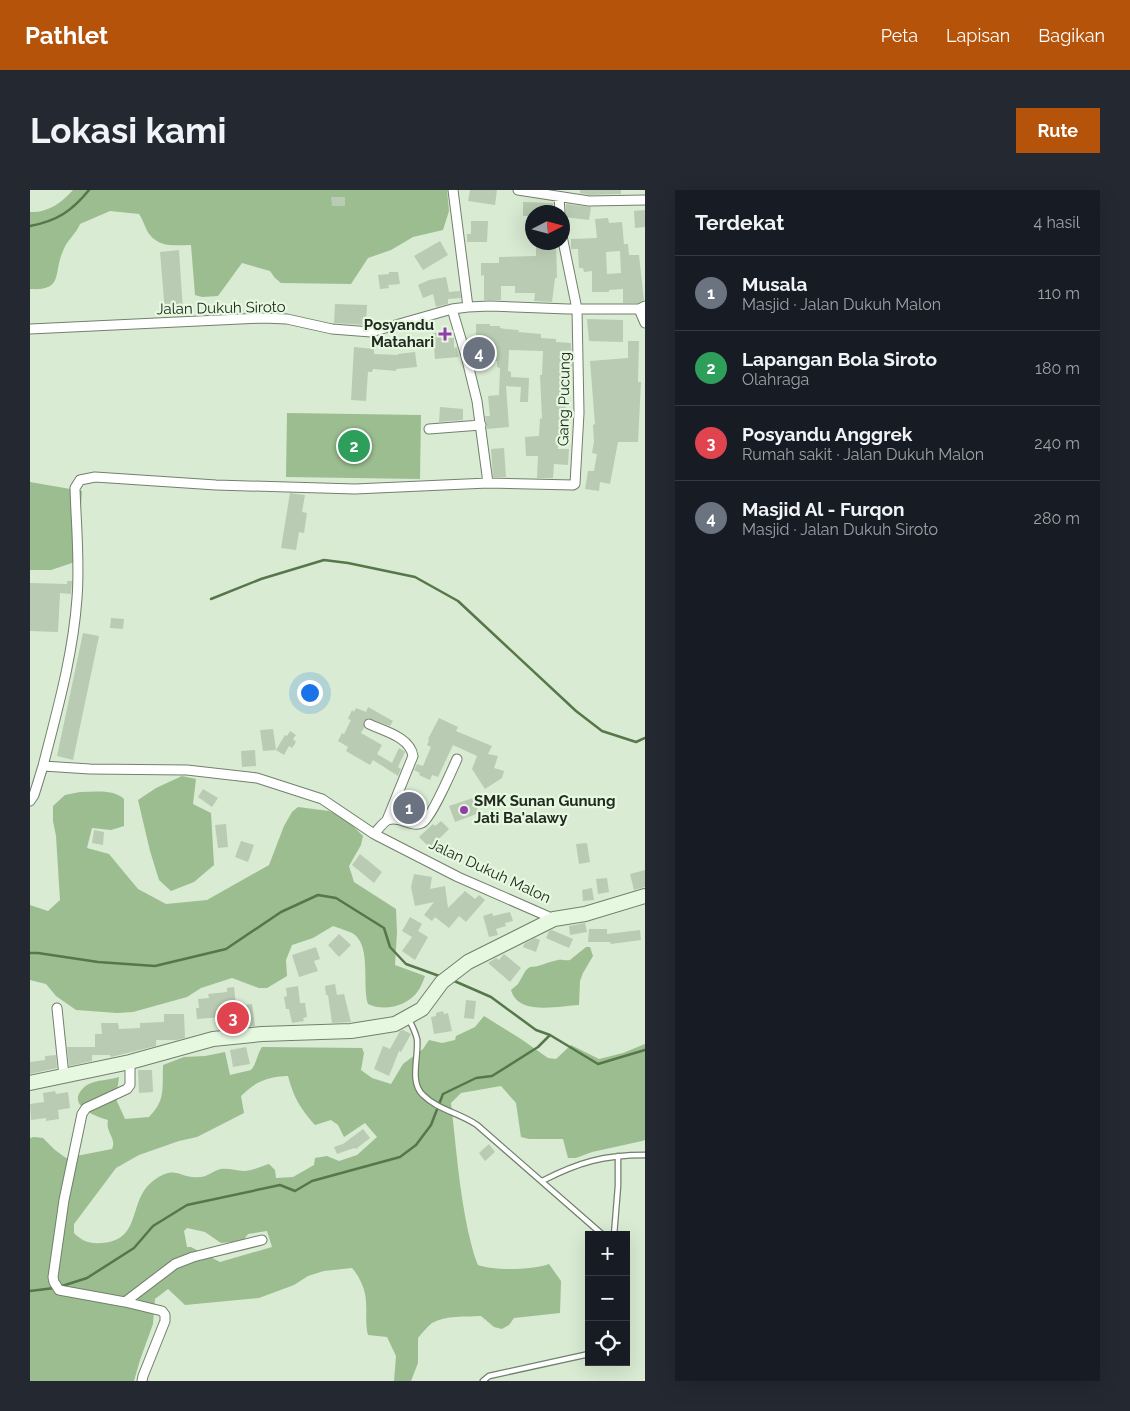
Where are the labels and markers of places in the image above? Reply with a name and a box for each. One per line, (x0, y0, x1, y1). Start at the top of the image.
place label: Posyandu Matahari (364, 316, 434, 351)
marker: Posyandu Matahari (438, 327, 452, 341)
pin: 4 (463, 334, 495, 372)
pin: 2 (338, 427, 370, 465)
pin: 1 (393, 789, 425, 827)
place label: SMK Sunan Gunung Jati Ba'alawy (474, 792, 615, 827)
marker: SMK Sunan Gunung Jati Ba'alawy (458, 804, 470, 816)
pin: 3 (217, 999, 249, 1037)

